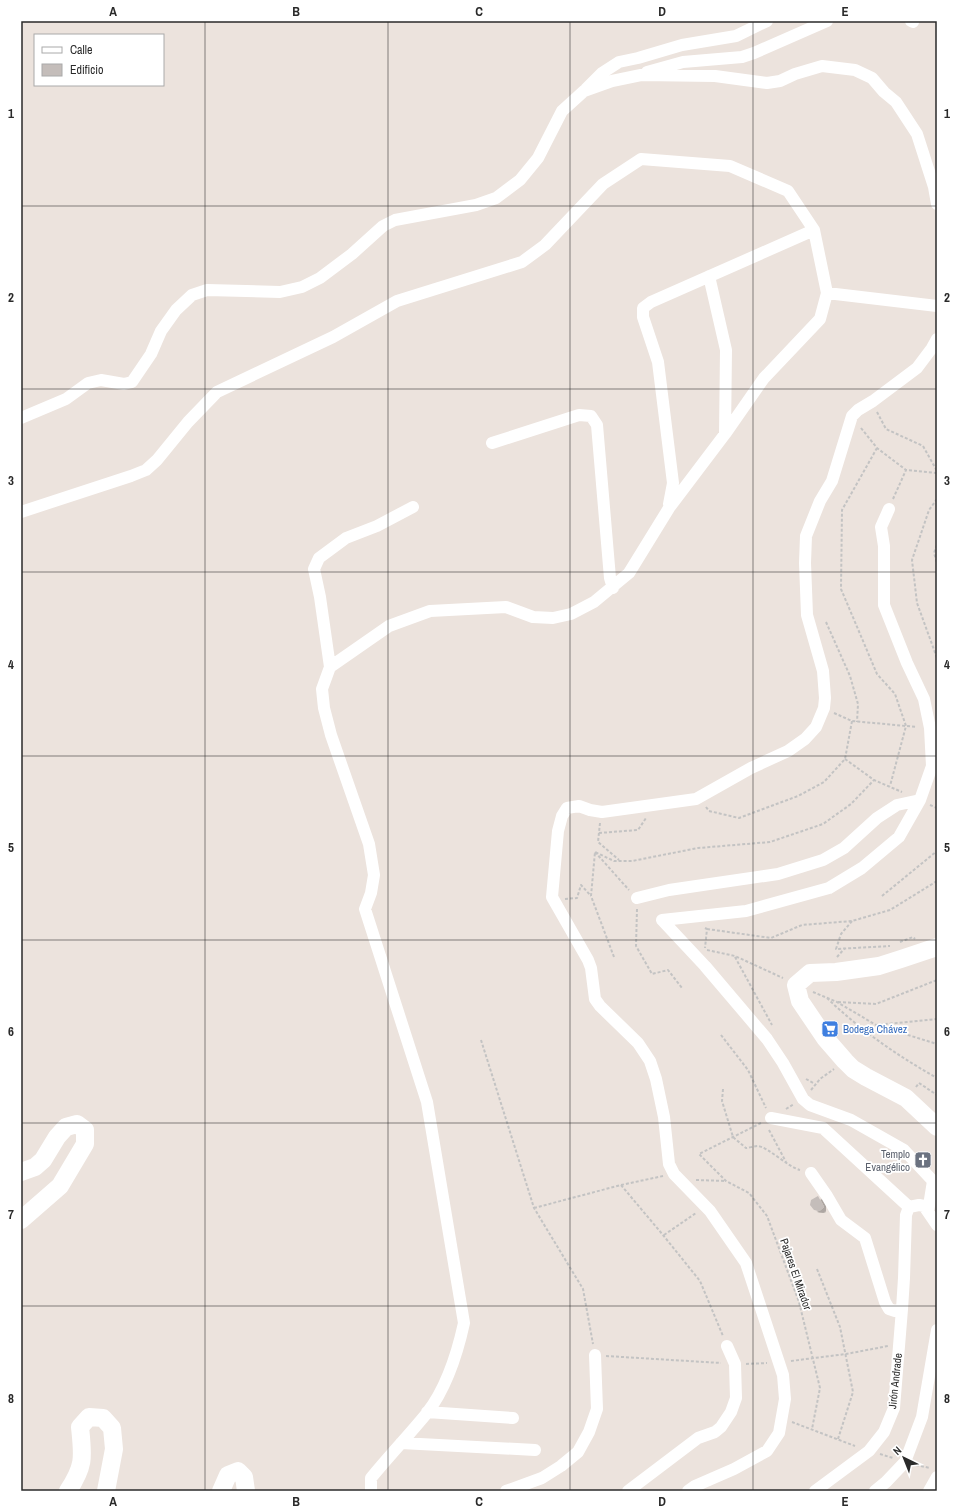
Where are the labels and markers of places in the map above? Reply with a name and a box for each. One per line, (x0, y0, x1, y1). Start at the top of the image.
supermarket icon: Bodega Chávez (820, 1019, 840, 1039)
place label: Bodega Chávez (843, 1022, 908, 1036)
place label: Templo Evangélico (865, 1147, 910, 1174)
church icon: Templo Evangélico (913, 1150, 933, 1170)

